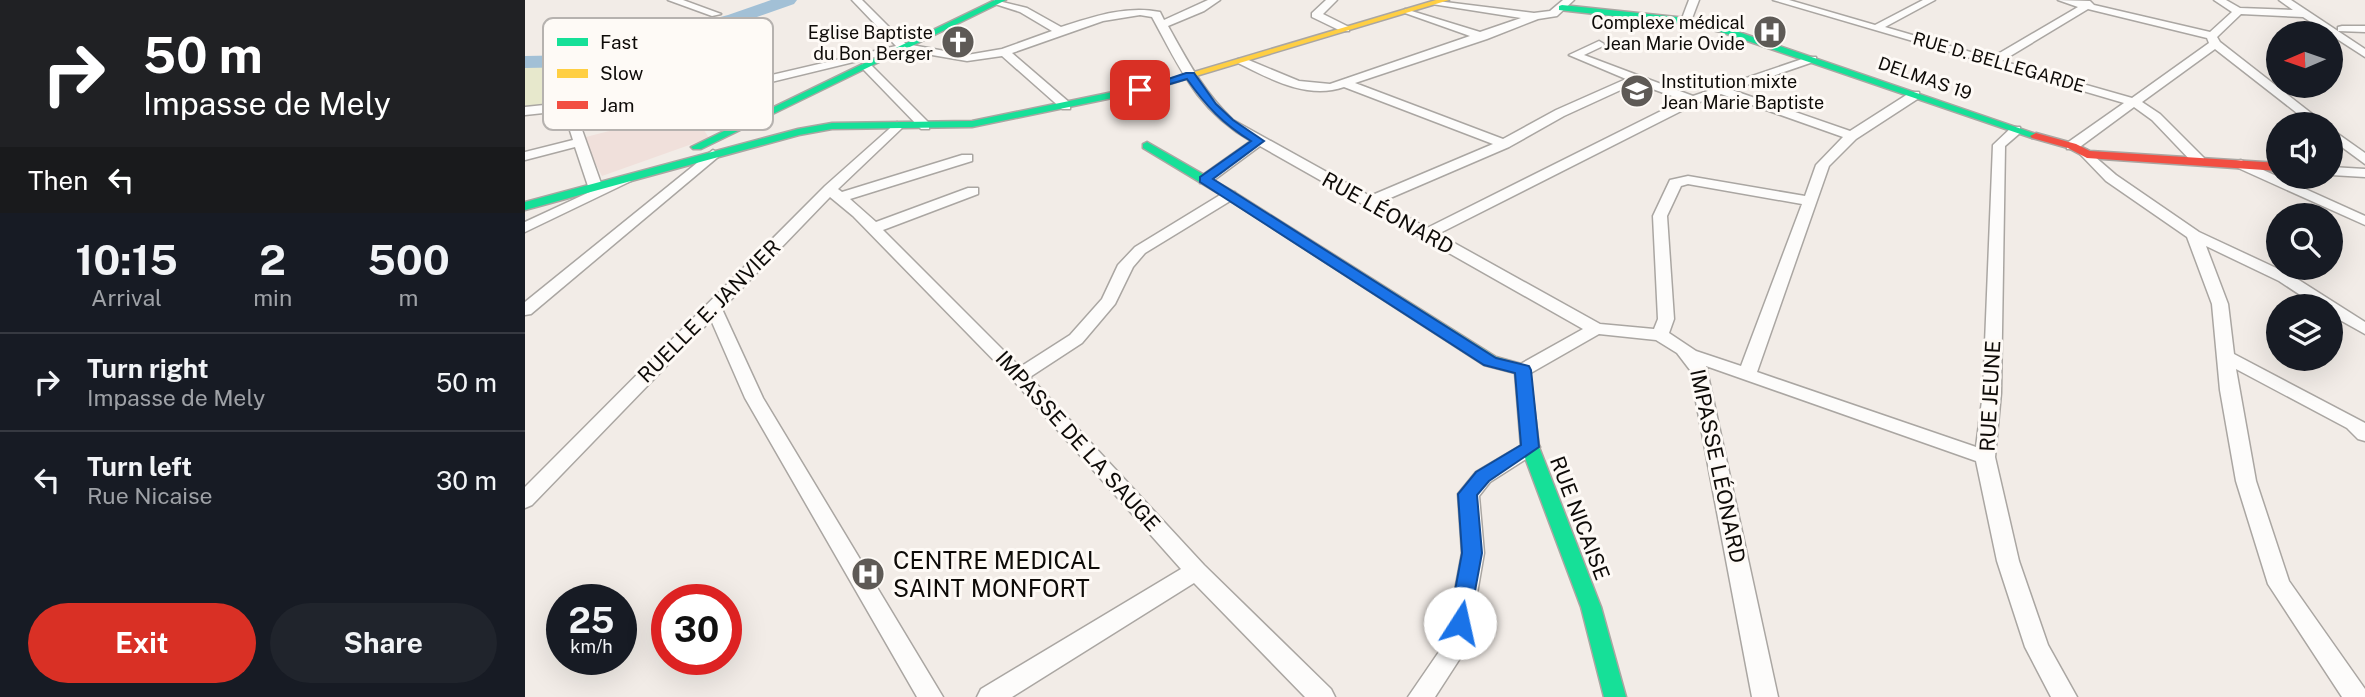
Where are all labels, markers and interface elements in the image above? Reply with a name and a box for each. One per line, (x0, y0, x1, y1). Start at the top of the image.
place label: Complexe médical Jean Marie Ovide (1591, 12, 1745, 54)
hospital icon: Complexe médical Jean Marie Ovide (1751, 13, 1789, 51)
legend (543, 18, 773, 130)
north arrow (2266, 21, 2343, 98)
map controls (2266, 21, 2343, 371)
place label: Eglise Baptiste du Bon Berger (808, 22, 933, 64)
church icon: Eglise Baptiste du Bon Berger (939, 23, 977, 61)
text: 50 m (143, 26, 263, 84)
street label: RUE D. BELLEGARDE (1911, 27, 2087, 97)
icon: right (28, 28, 119, 119)
text: Fast (600, 31, 638, 53)
street label: DELMAS 19 (1875, 52, 1975, 104)
pin (1110, 60, 1170, 120)
text: Slow (600, 62, 644, 84)
icon: arrive (1121, 71, 1159, 109)
place label: Institution mixte Jean Marie Baptiste (1661, 71, 1824, 113)
school or university icon: Institution mixte Jean Marie Baptiste (1618, 72, 1656, 110)
text: Impasse de Mely (143, 85, 391, 122)
text: Jam (600, 94, 634, 116)
button: sound (2266, 112, 2343, 189)
icon: left (102, 161, 140, 199)
text: Then (28, 165, 88, 196)
street label: RUE LÉONARD (1318, 167, 1458, 259)
button: search (2266, 203, 2343, 280)
street label: RUELLE E. JANVIER (632, 234, 786, 388)
text: 10:15 (75, 235, 178, 284)
text: 2 (259, 235, 286, 284)
text: 500 (367, 235, 450, 284)
text: Arrival (91, 284, 162, 311)
text: min (253, 284, 292, 311)
text: m (399, 284, 419, 311)
button: layers (2266, 294, 2343, 371)
street label: RUE JEUNE (1975, 340, 2005, 452)
street label: IMPASSE DE LA SAUGE (990, 346, 1166, 536)
text: Turn right (87, 353, 209, 384)
icon: right (28, 363, 66, 401)
text: 50 m (436, 367, 497, 398)
street label: IMPASSE LÉONARD (1685, 367, 1751, 565)
text: Impasse de Mely (87, 384, 265, 411)
text: Turn left (87, 451, 192, 482)
street label: RUE NICAISE (1545, 453, 1615, 583)
icon: left (28, 461, 66, 499)
text: 30 m (436, 465, 497, 496)
text: Rue Nicaise (87, 482, 213, 509)
place label: CENTRE MEDICAL SAINT MONFORT (893, 546, 1101, 602)
hospital icon: CENTRE MEDICAL SAINT MONFORT (849, 555, 887, 593)
speed limit sign: 30 (651, 584, 742, 675)
position arrow (1423, 586, 1497, 660)
text: 25 (569, 600, 614, 641)
button: Exit (28, 603, 256, 683)
button: Share (270, 603, 497, 683)
text: km/h (570, 636, 613, 657)

